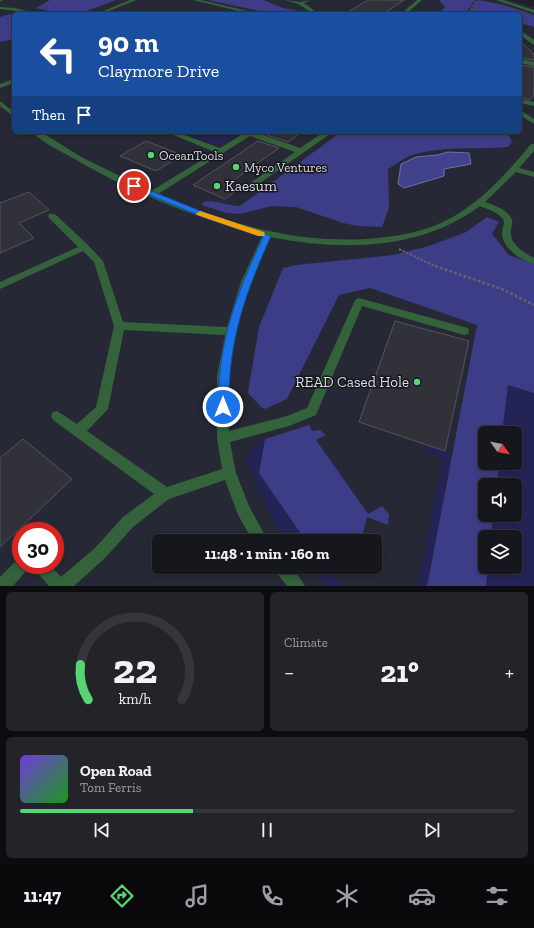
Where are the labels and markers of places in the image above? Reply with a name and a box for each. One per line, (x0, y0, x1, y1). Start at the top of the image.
place label: OceanTools (159, 148, 224, 163)
marker: OceanTools (146, 150, 156, 160)
place label: Myco Ventures (244, 160, 327, 175)
marker: Myco Ventures (231, 162, 241, 172)
pin (117, 169, 151, 203)
place label: Kaesum (225, 177, 277, 195)
marker: Kaesum (212, 181, 222, 191)
place label: READ Cased Hole (295, 373, 409, 391)
marker: READ Cased Hole (412, 377, 422, 387)

